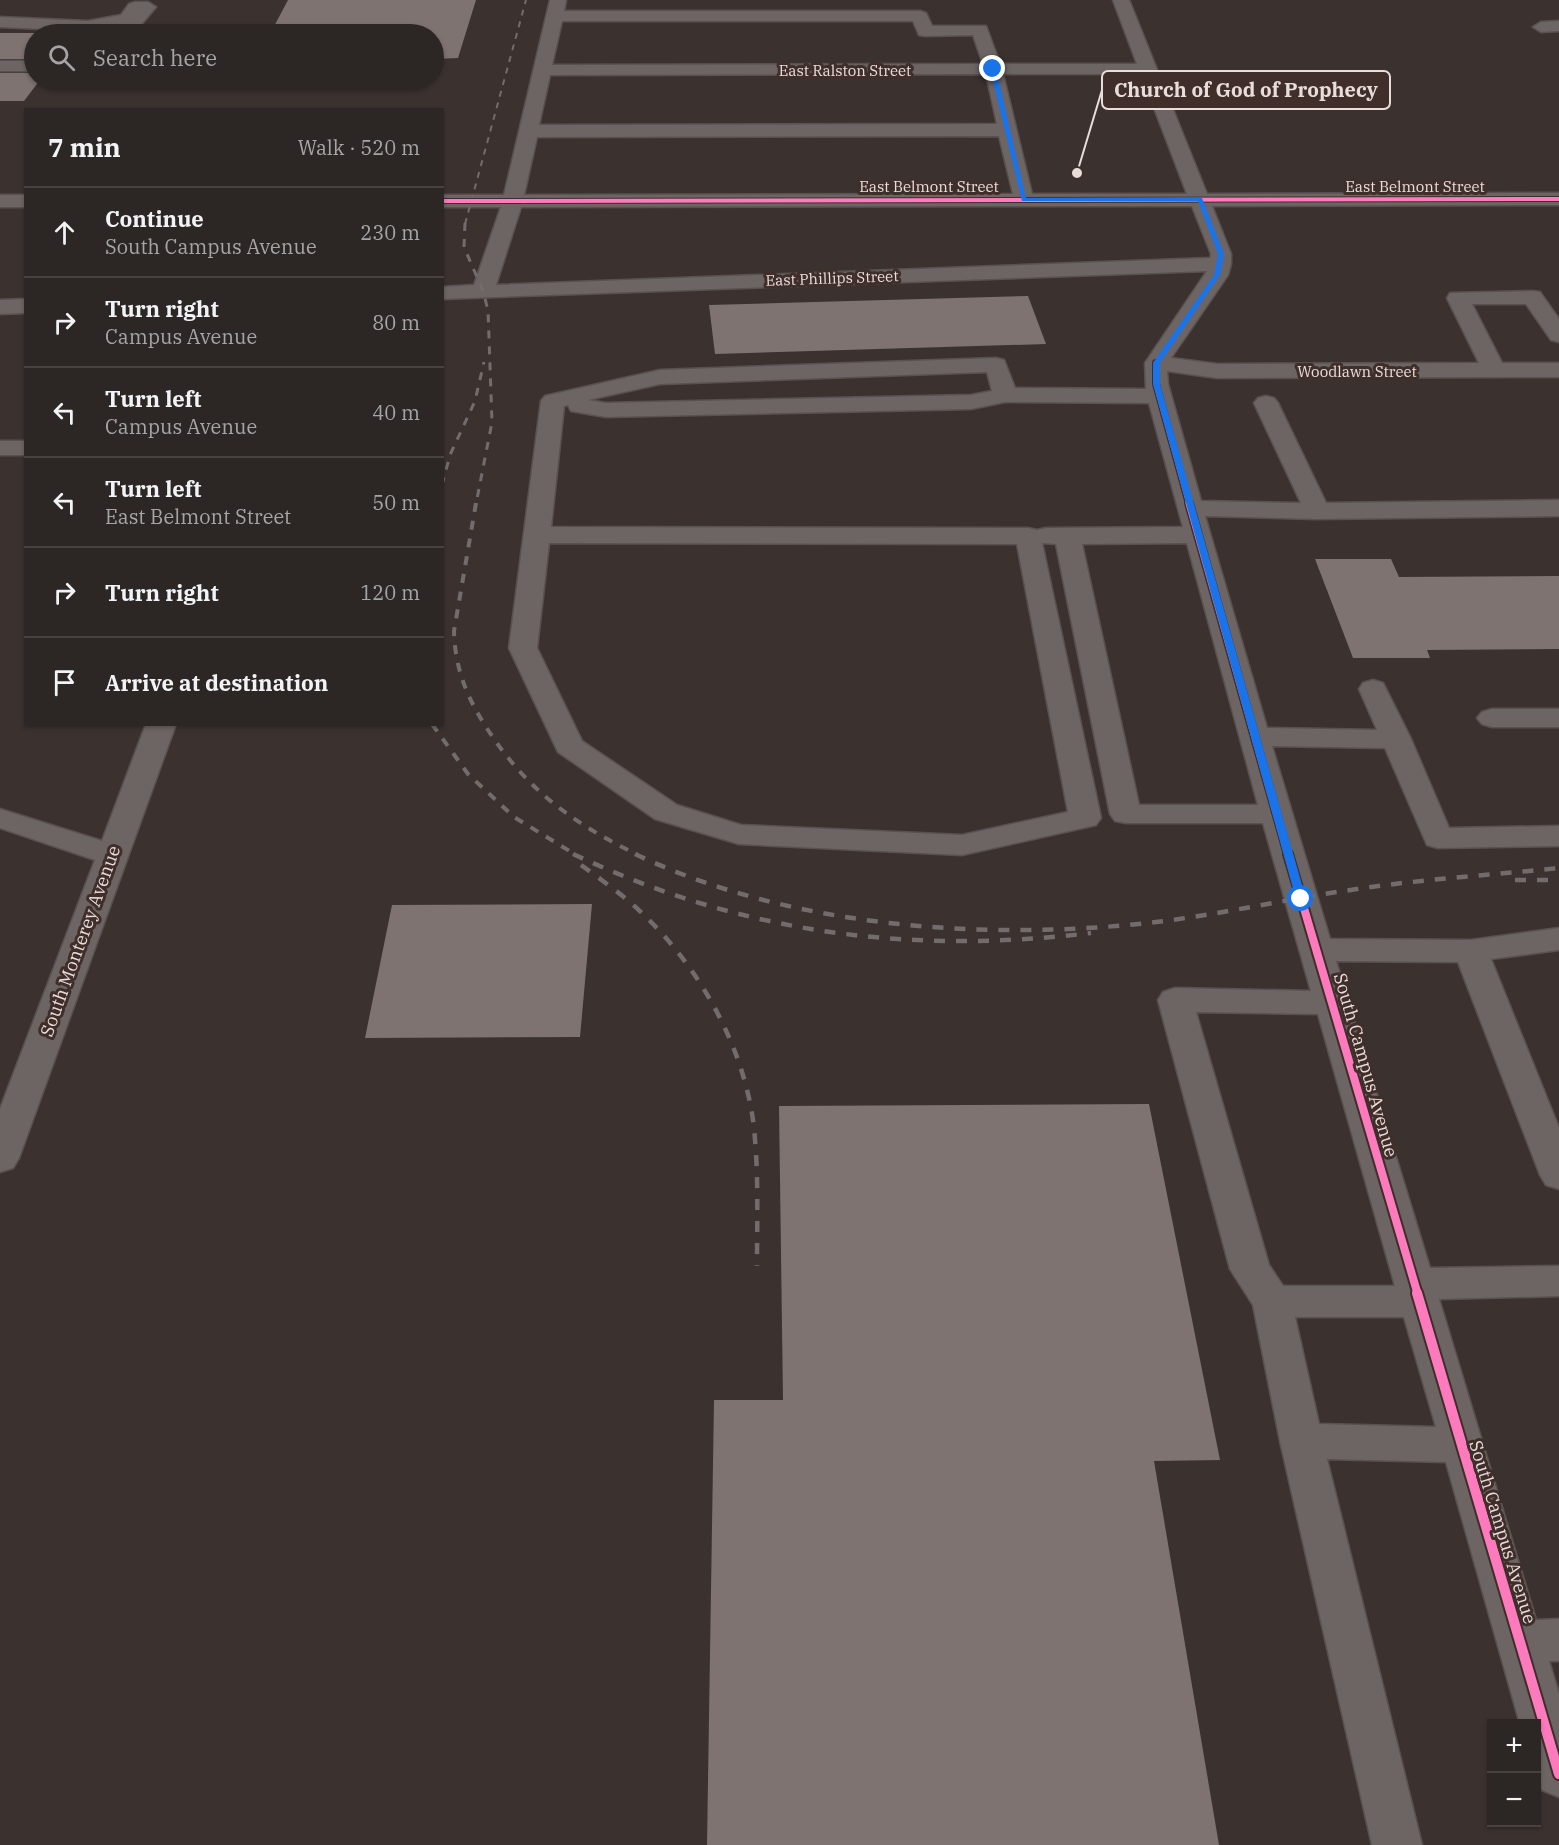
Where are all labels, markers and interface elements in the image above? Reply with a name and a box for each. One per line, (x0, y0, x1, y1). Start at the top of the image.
search box (24, 24, 444, 90)
icon: search (45, 41, 78, 74)
text: Search here (93, 43, 217, 72)
route end (979, 55, 1005, 81)
street label: East Ralston Street (779, 61, 911, 80)
callout: Church of God of Prophecy (1102, 71, 1390, 109)
text: Church of God of Prophecy (1114, 76, 1379, 103)
text: 7 min (48, 130, 121, 164)
text: Walk · 520 m (298, 134, 420, 161)
street label: East Belmont Street (859, 177, 999, 196)
street label: East Belmont Street (1345, 177, 1485, 196)
text: Continue (105, 204, 204, 233)
icon: ahead (48, 216, 81, 249)
text: 230 m (360, 219, 420, 246)
text: South Campus Avenue (105, 233, 317, 260)
street label: East Phillips Street (765, 266, 899, 290)
text: Turn right (105, 294, 219, 323)
icon: right (48, 306, 81, 339)
text: 80 m (372, 309, 420, 336)
text: Campus Avenue (105, 323, 257, 350)
street label: Woodlawn Street (1297, 362, 1417, 381)
text: Turn left (105, 384, 201, 413)
icon: left (48, 396, 81, 429)
text: 40 m (372, 399, 420, 426)
text: Campus Avenue (105, 413, 257, 440)
text: Turn left (105, 474, 201, 503)
icon: left (48, 486, 81, 519)
text: 50 m (372, 489, 420, 516)
text: East Belmont Street (105, 503, 291, 530)
icon: right (48, 576, 81, 609)
text: Turn right (105, 578, 219, 607)
text: 120 m (360, 579, 420, 606)
icon: arrive (48, 666, 81, 699)
text: Arrive at destination (105, 668, 328, 697)
street label: South Monterey Avenue (35, 842, 125, 1040)
route start (1287, 885, 1313, 911)
street label: South Campus Avenue (1329, 970, 1403, 1160)
street label: South Campus Avenue (1464, 1438, 1542, 1626)
map controls (1487, 1719, 1541, 1827)
button: + (1487, 1719, 1541, 1773)
button: − (1487, 1773, 1541, 1827)

